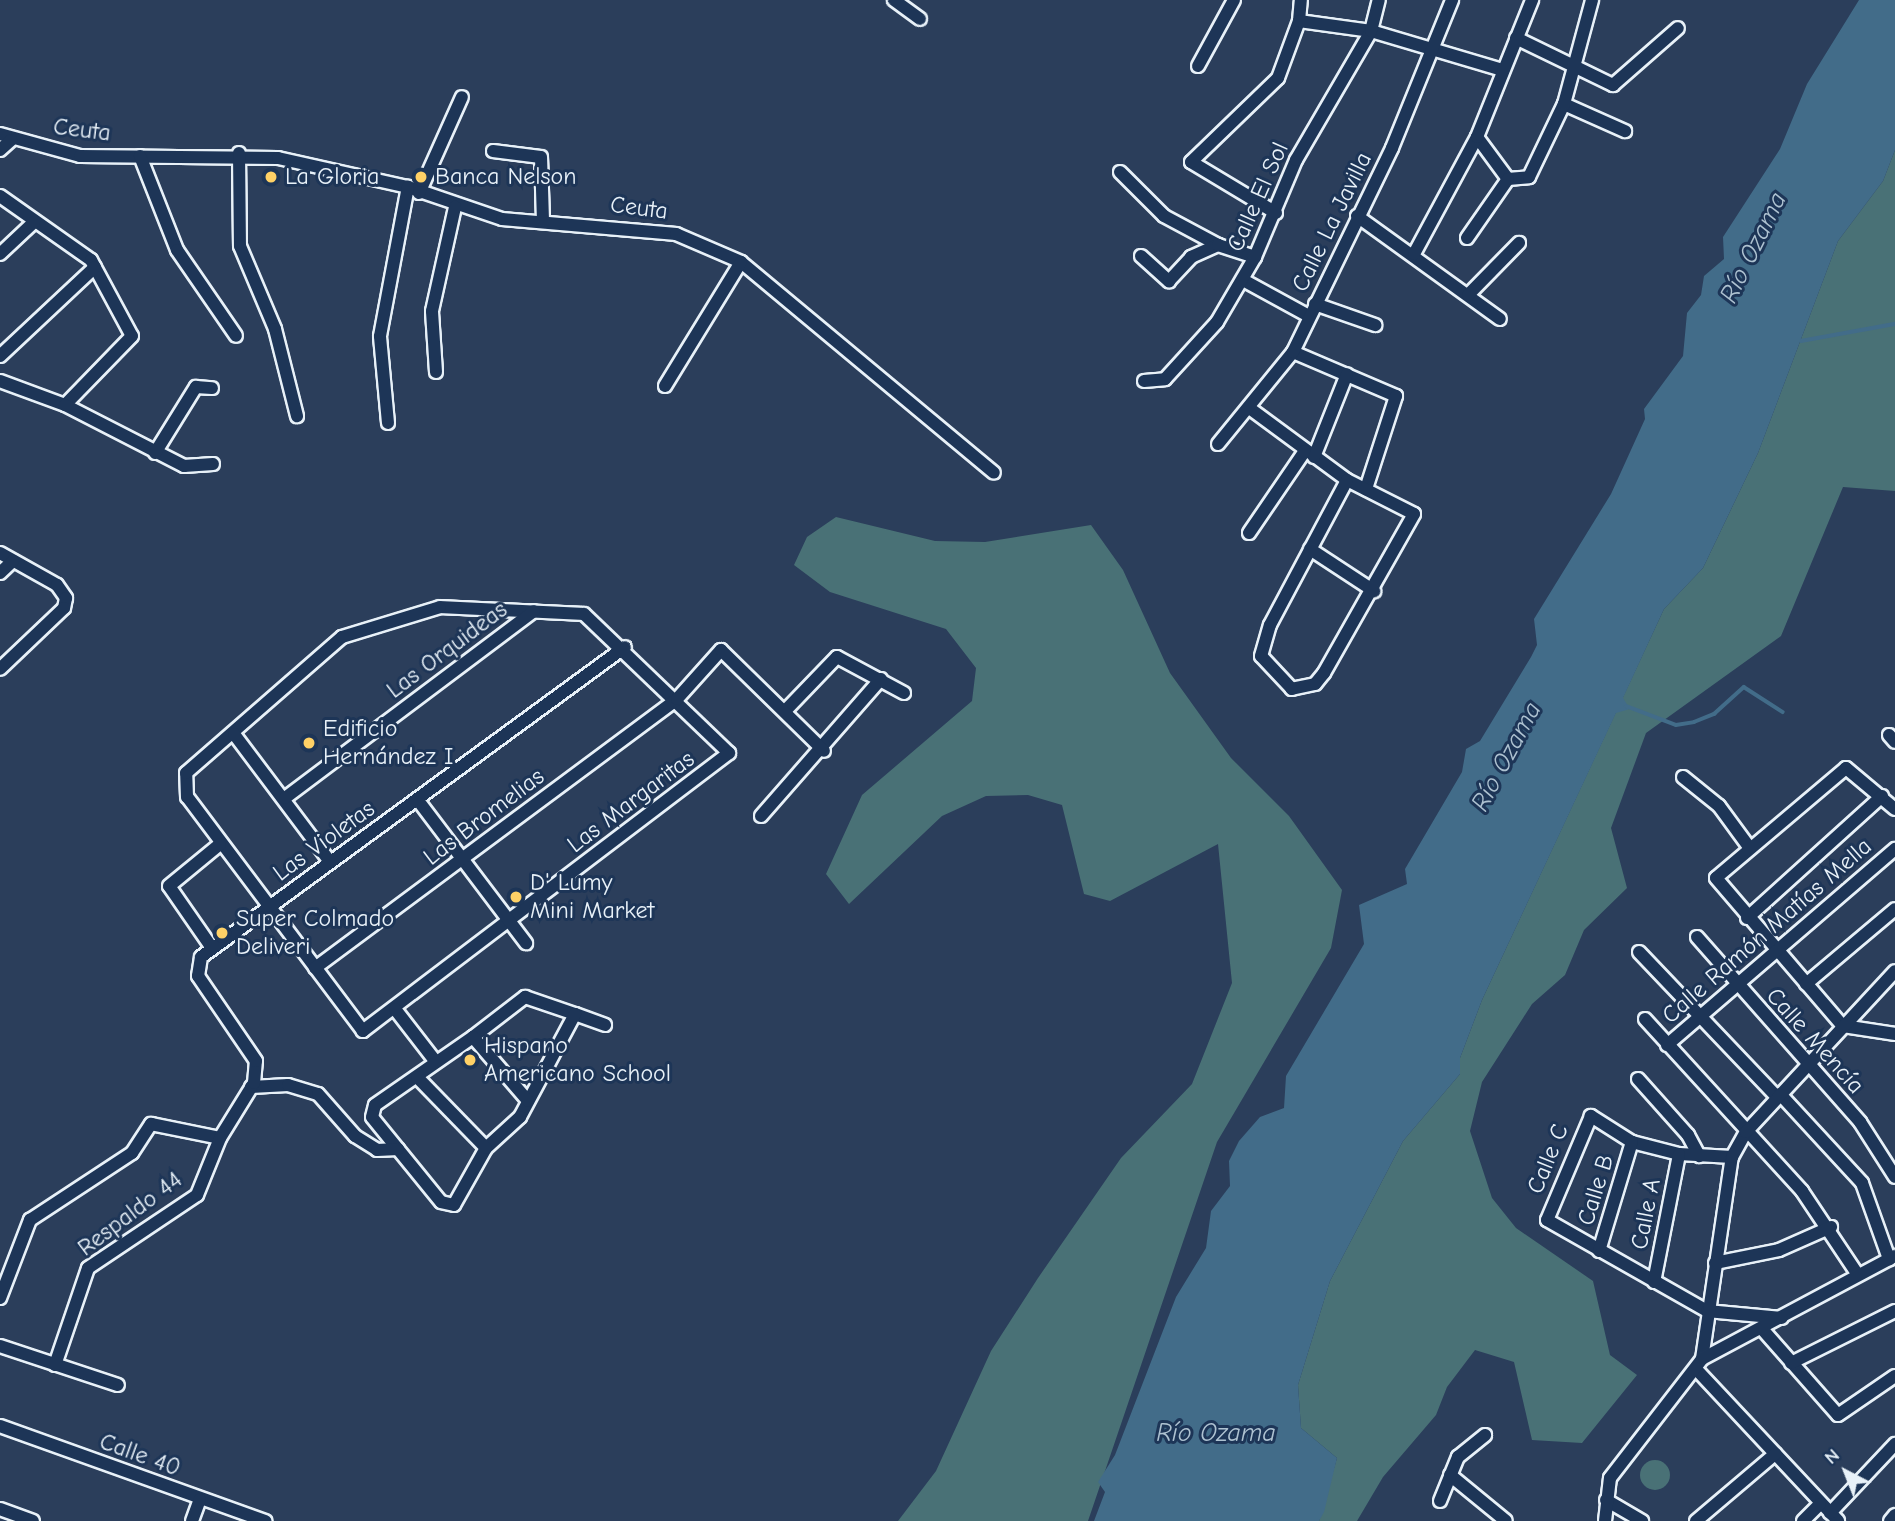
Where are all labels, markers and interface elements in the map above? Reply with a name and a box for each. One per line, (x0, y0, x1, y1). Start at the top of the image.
street label: Ceuta (52, 112, 112, 148)
street label: Calle El Sol (1221, 138, 1295, 256)
street label: Calle La Javilla (1286, 148, 1378, 296)
place label: La Gloria (285, 163, 379, 191)
place label: Banca Nelson (435, 163, 576, 191)
marker: La Gloria (263, 169, 279, 185)
marker: Banca Nelson (413, 169, 429, 185)
water label: Río Ozama (1714, 188, 1794, 308)
street label: Ceuta (609, 190, 669, 226)
street label: Las Orquideas (381, 595, 513, 705)
water label: Río Ozama (1465, 697, 1549, 817)
place label: Edificio Hernández I (323, 715, 453, 771)
marker: Edificio Hernández I (301, 735, 317, 751)
street label: Las Margaritas (562, 745, 700, 859)
street label: Las Bromelias (418, 762, 550, 872)
street label: Las Violetas (267, 794, 381, 888)
street label: Calle Ramón Matías Mella (1656, 832, 1878, 1030)
place label: D' Lumy Mini Market (530, 869, 654, 925)
marker: D' Lumy Mini Market (508, 889, 524, 905)
place label: Super Colmado Deliveri (236, 905, 394, 961)
marker: Super Colmado Deliveri (214, 925, 230, 941)
street label: Calle Mencía (1760, 982, 1870, 1100)
place label: Hispano Americano School (484, 1032, 671, 1088)
marker: Hispano Americano School (462, 1052, 478, 1068)
street label: Calle C (1521, 1120, 1575, 1198)
street label: Calle B (1572, 1151, 1620, 1229)
street label: Respaldo 44 (72, 1165, 188, 1263)
street label: Calle A (1625, 1176, 1667, 1252)
water label: Río Ozama (1156, 1418, 1276, 1450)
street label: Calle 40 (96, 1427, 184, 1483)
north arrow (1811, 1437, 1881, 1507)
text: N (1820, 1444, 1844, 1469)

